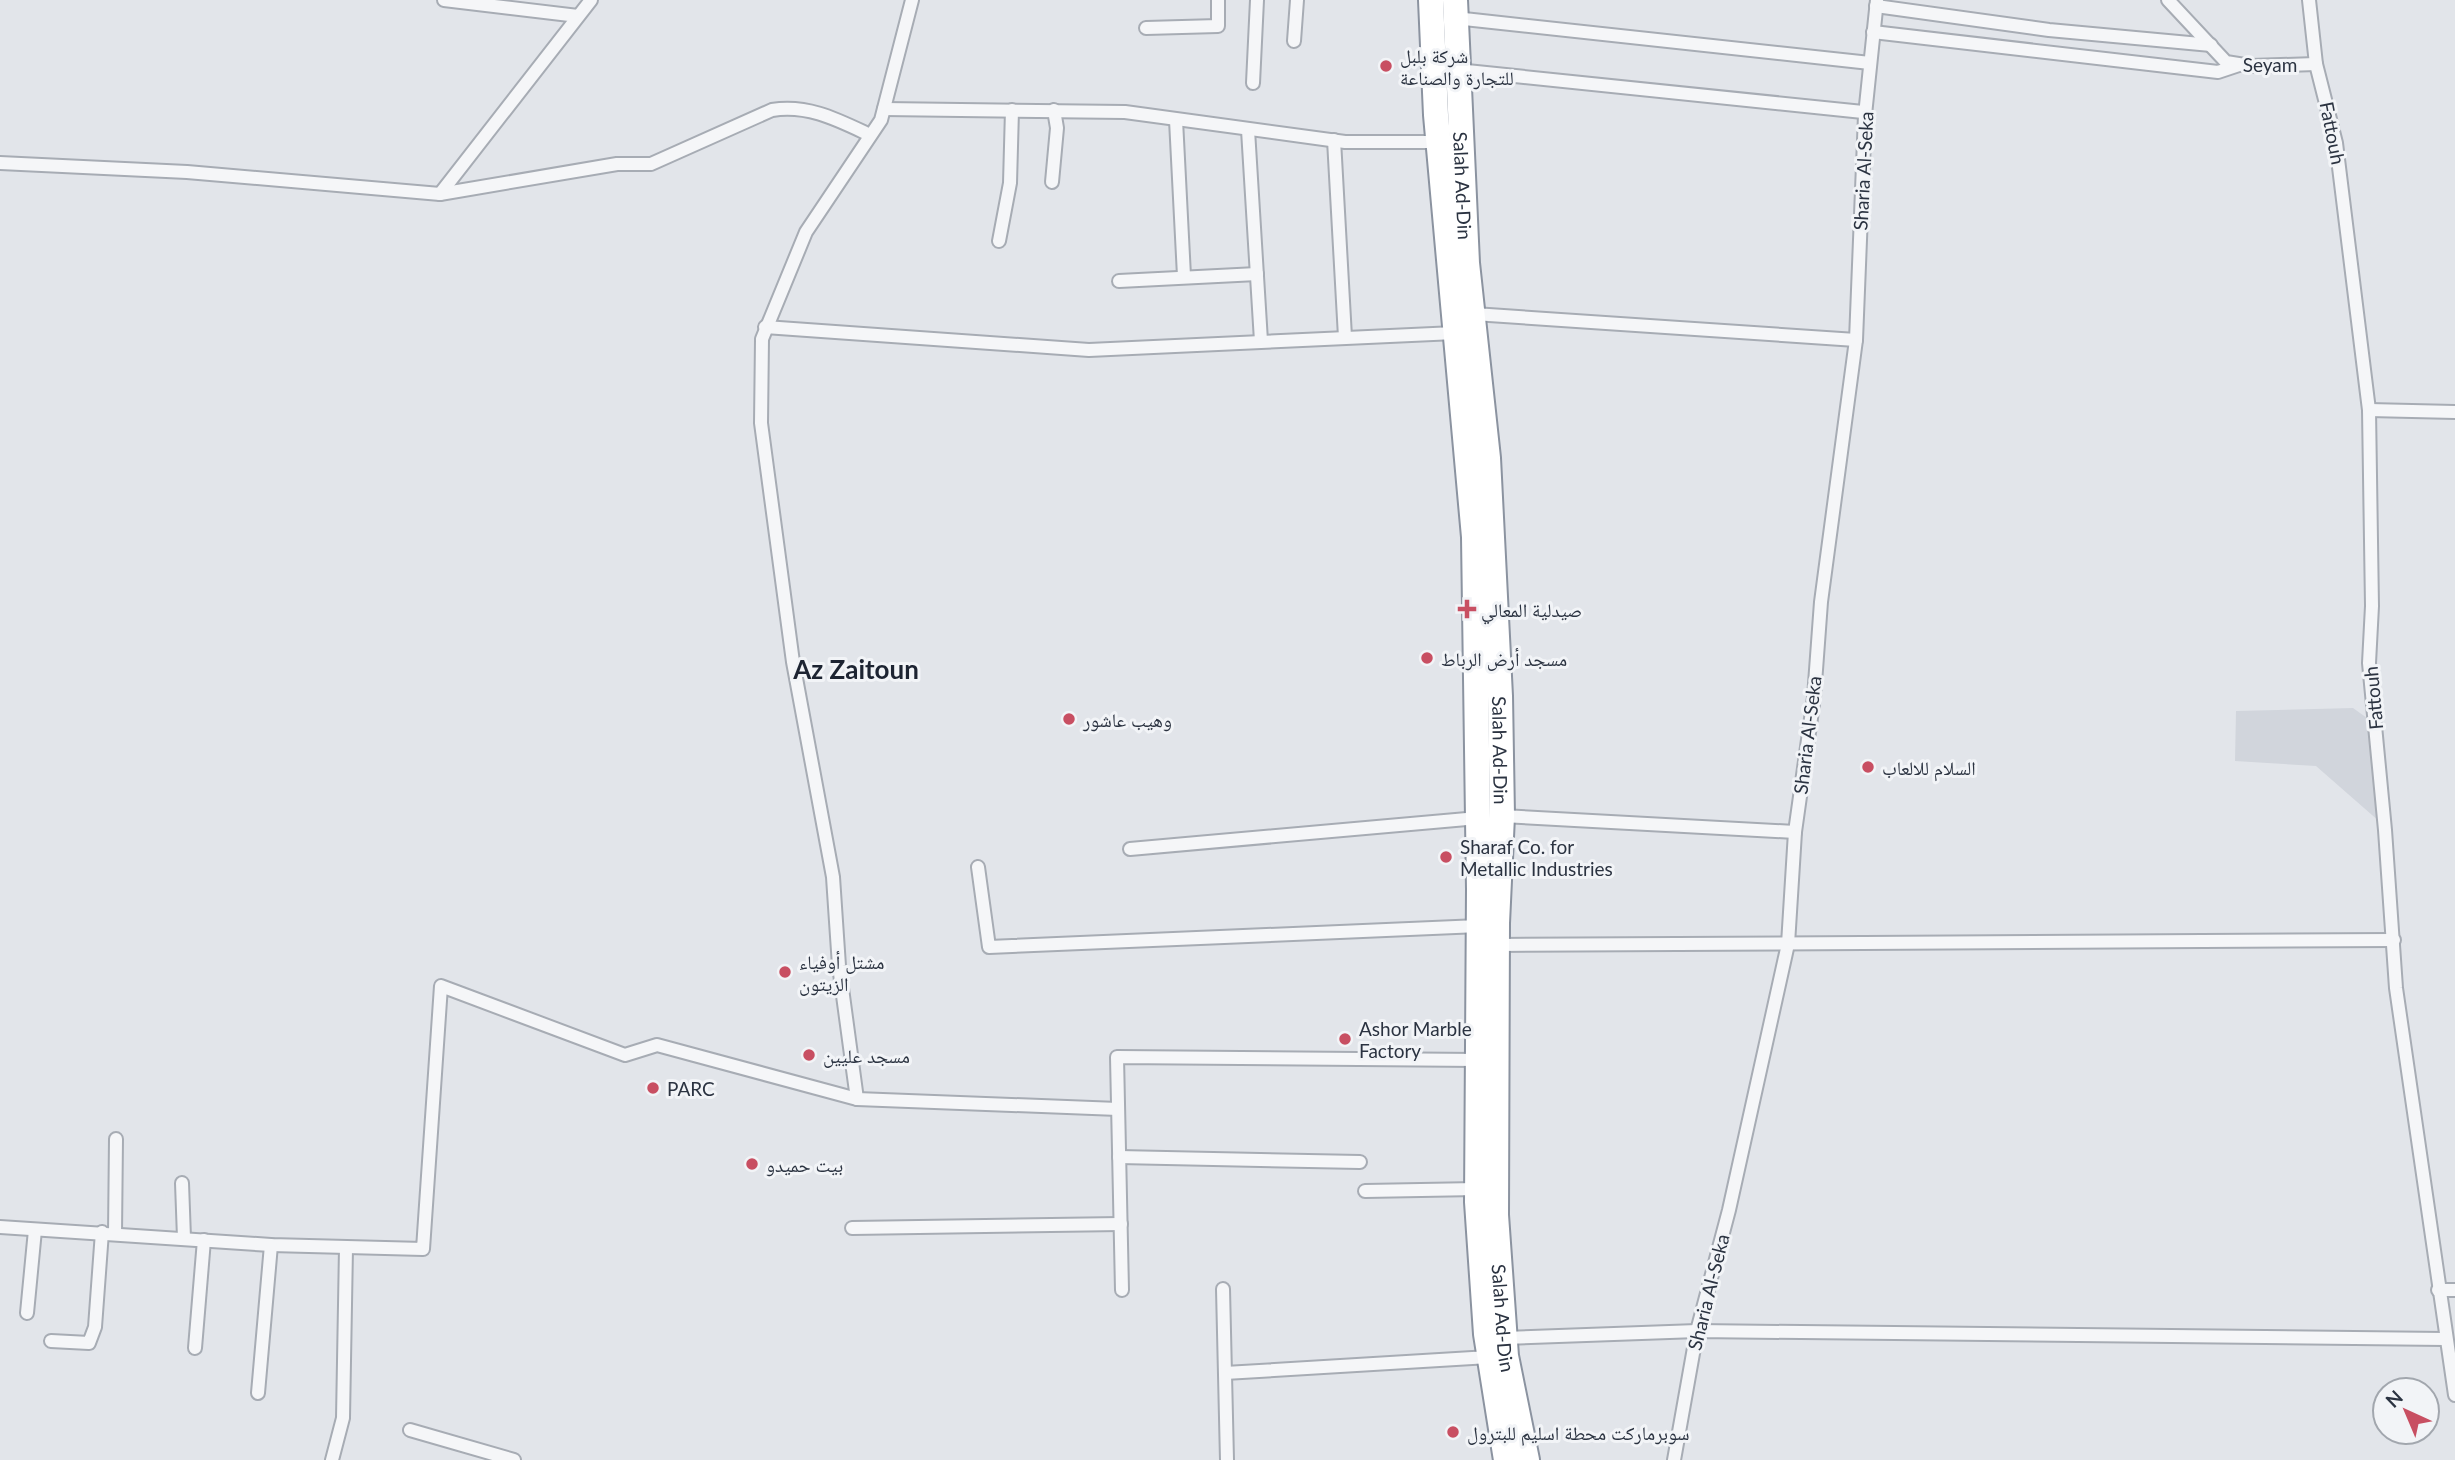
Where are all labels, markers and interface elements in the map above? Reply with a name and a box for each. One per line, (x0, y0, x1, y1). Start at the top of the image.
place label: شركة بلبل للتجارة والصناعة (1400, 44, 1514, 90)
street label: Seyam (2243, 53, 2297, 76)
marker: شركة بلبل للتجارة والصناعة (1378, 58, 1394, 74)
street label: Fattouh (2316, 100, 2350, 166)
street label: Sharia Al-Seka (1848, 111, 1878, 231)
street label: Salah Ad-Din (1450, 131, 1477, 240)
place label: صيدلية المعالي (1481, 598, 1582, 625)
marker: صيدلية المعالي (1459, 601, 1475, 617)
place label: مسجد أرض الرباط (1441, 647, 1567, 671)
marker: مسجد أرض الرباط (1419, 650, 1435, 666)
district label: Az Zaitoun (792, 653, 919, 685)
street label: Fattouh (2359, 665, 2387, 731)
street label: Sharia Al-Seka (1788, 674, 1826, 796)
street label: Salah Ad-Din (1489, 696, 1513, 805)
place label: وهيب عاشور (1082, 708, 1172, 732)
marker: وهيب عاشور (1061, 711, 1077, 727)
place label: السلام للالعاب (1882, 756, 1976, 782)
marker: السلام للالعاب (1860, 759, 1876, 775)
place label: Sharaf Co. for Metallic Industries (1460, 835, 1613, 880)
marker: Sharaf Co. for Metallic Industries (1438, 849, 1454, 865)
place label: مشتل أوفياء الزيتون (799, 950, 885, 996)
marker: مشتل أوفياء الزيتون (777, 964, 793, 980)
place label: Ashor Marble Factory (1359, 1017, 1472, 1062)
marker: Ashor Marble Factory (1337, 1031, 1353, 1047)
place label: مسجد عليين (823, 1044, 910, 1068)
marker: مسجد عليين (801, 1047, 817, 1063)
place label: PARC (667, 1077, 715, 1100)
marker: PARC (645, 1080, 661, 1096)
place label: بيت حميدو (766, 1153, 843, 1177)
marker: بيت حميدو (744, 1156, 760, 1172)
street label: Sharia Al-Seka (1682, 1231, 1734, 1353)
street label: Salah Ad-Din (1488, 1263, 1520, 1374)
north arrow (2371, 1376, 2441, 1446)
text: N (2381, 1385, 2407, 1412)
place label: سوبرماركت محطة اسليم للبترول (1467, 1421, 1689, 1446)
marker: سوبرماركت محطة اسليم للبترول (1445, 1424, 1461, 1440)

